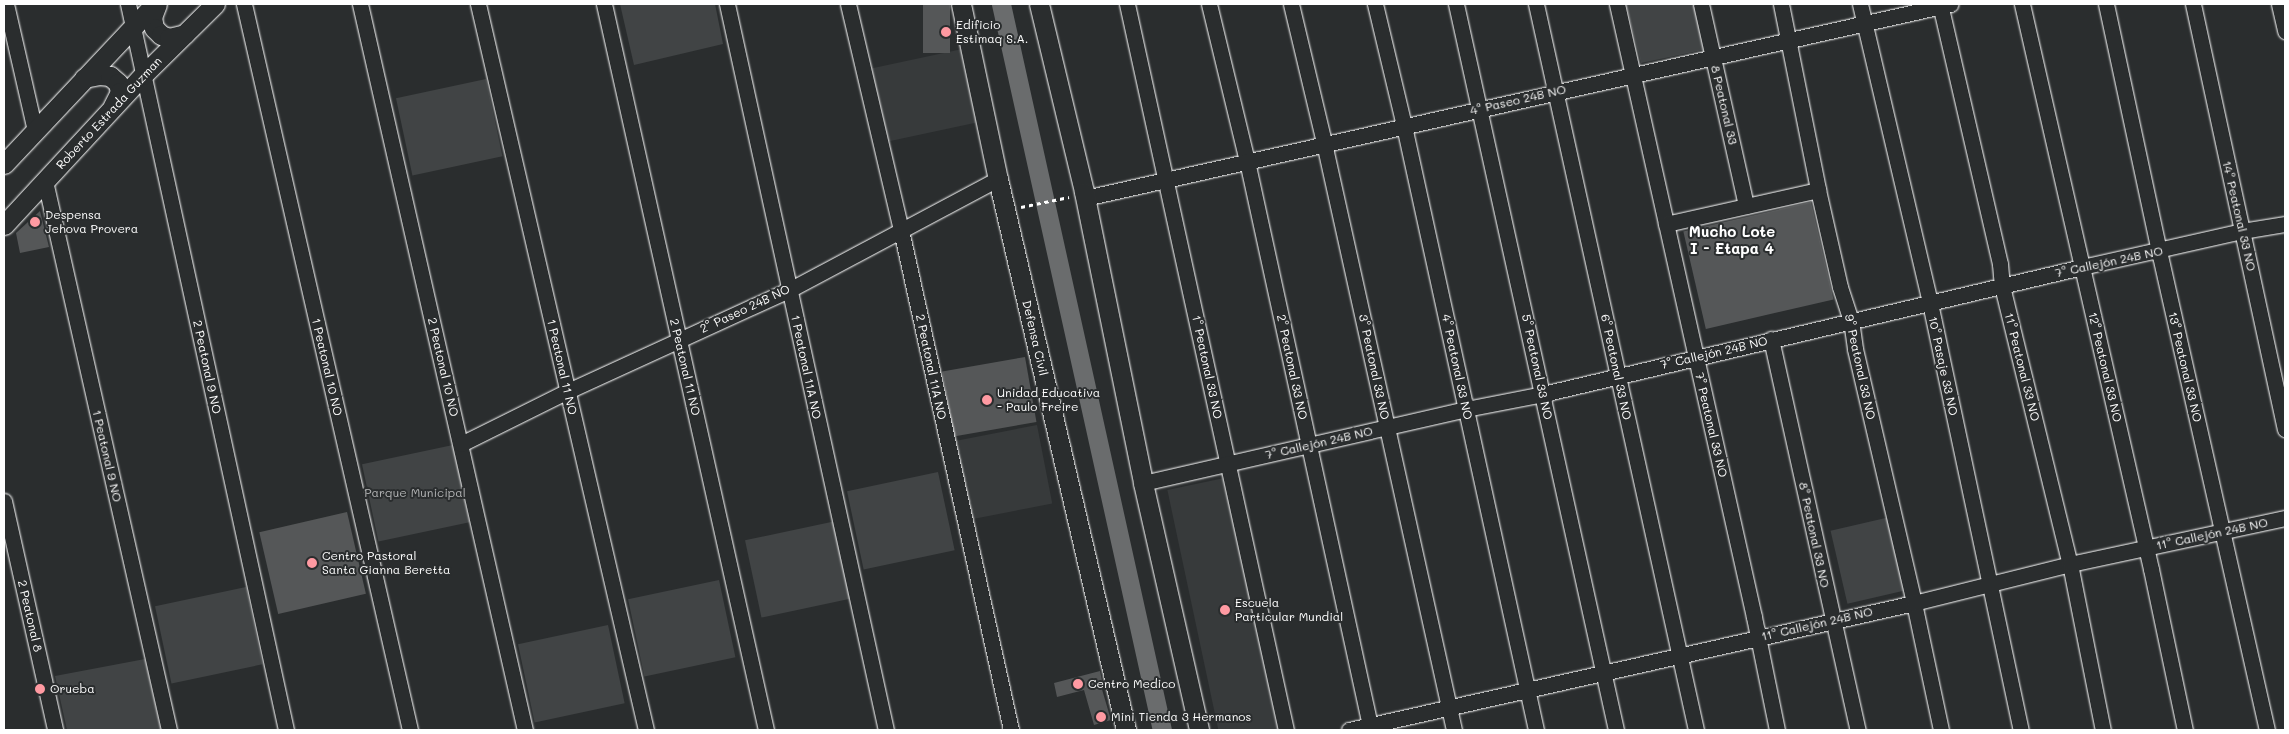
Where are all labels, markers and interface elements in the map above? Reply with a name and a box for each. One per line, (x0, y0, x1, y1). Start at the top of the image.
place label: Edificio Estimaq S.A. (956, 18, 1028, 46)
marker: Edificio Estimaq S.A. (940, 26, 952, 38)
street label: Roberto Estrada Guzman (53, 54, 165, 172)
street label: 8 Peatonal 33 (1708, 64, 1740, 146)
street label: 4° Paseo 24B NO (1469, 82, 1567, 118)
street label: 14° Peatonal 33 NO (2219, 159, 2259, 273)
place label: Despensa Jehova Provera (45, 208, 138, 236)
marker: Despensa Jehova Provera (29, 216, 41, 228)
district label: Mucho Lote I - Etapa 4 (1689, 222, 1775, 257)
street label: 7° Callejón 24B NO (2054, 244, 2164, 280)
street label: 2° Paseo 24B NO (698, 282, 792, 336)
street label: Defensa Civil (1019, 299, 1051, 377)
street label: 13° Peatonal 33 NO (2165, 310, 2205, 424)
street label: 11° Peatonal 33 NO (2002, 311, 2042, 423)
street label: 12° Peatonal 33 NO (2085, 311, 2125, 423)
street label: 2 Peatonal 11A NO (913, 313, 949, 421)
street label: 2° Peatonal 33 NO (1274, 313, 1310, 421)
street label: 3° Peatonal 33 NO (1356, 313, 1392, 421)
street label: 4° Peatonal 33 NO (1439, 313, 1475, 421)
street label: 5° Peatonal 33 NO (1519, 313, 1555, 421)
street label: 6° Peatonal 33 NO (1598, 313, 1634, 421)
street label: 9° Peatonal 33 NO (1842, 313, 1878, 421)
street label: 1 Peatonal 11A NO (788, 314, 824, 420)
street label: 1° Peatonal 33 NO (1189, 314, 1225, 420)
street label: 10° Pasaje 33 NO (1925, 315, 1961, 417)
street label: 2 Peatonal 10 NO (425, 316, 461, 418)
street label: 1 Peatonal 10 NO (309, 317, 345, 417)
street label: 2 Peatonal 11 NO (667, 317, 703, 417)
street label: 1 Peatonal 11 NO (544, 318, 580, 416)
street label: 2 Peatonal 9 NO (190, 319, 224, 415)
street label: 7° Callejón 24B NO (1659, 334, 1769, 372)
street label: 7° Peatonal 33 NO (1692, 371, 1730, 479)
place label: Unidad Educativa - Paulo Freire (997, 386, 1100, 414)
marker: Unidad Educativa - Paulo Freire (981, 394, 993, 406)
street label: 1 Peatonal 9 NO (89, 409, 125, 503)
street label: 7° Callejón 24B NO (1264, 424, 1374, 462)
street label: 8° Peatonal 33 NO (1796, 481, 1832, 589)
park label: Parque Municipal (364, 486, 466, 500)
street label: 11° Callejón 24B NO (2155, 515, 2269, 553)
place label: Centro Pastoral Santa Gianna Beretta (322, 549, 450, 577)
marker: Centro Pastoral Santa Gianna Beretta (306, 557, 318, 569)
street label: 2 Peatonal 8 (15, 579, 45, 653)
place label: Escuela Particular Mundial (1235, 596, 1343, 624)
marker: Escuela Particular Mundial (1219, 604, 1231, 616)
street label: 11° Callejón 24B NO (1760, 604, 1874, 644)
place label: Centro Medico (1088, 677, 1175, 691)
marker: Centro Medico (1072, 678, 1084, 690)
place label: Orueba (50, 682, 95, 696)
marker: Orueba (34, 683, 46, 695)
place label: Mini Tienda 3 Hermanos (1111, 710, 1251, 724)
marker: Mini Tienda 3 Hermanos (1095, 711, 1107, 723)

